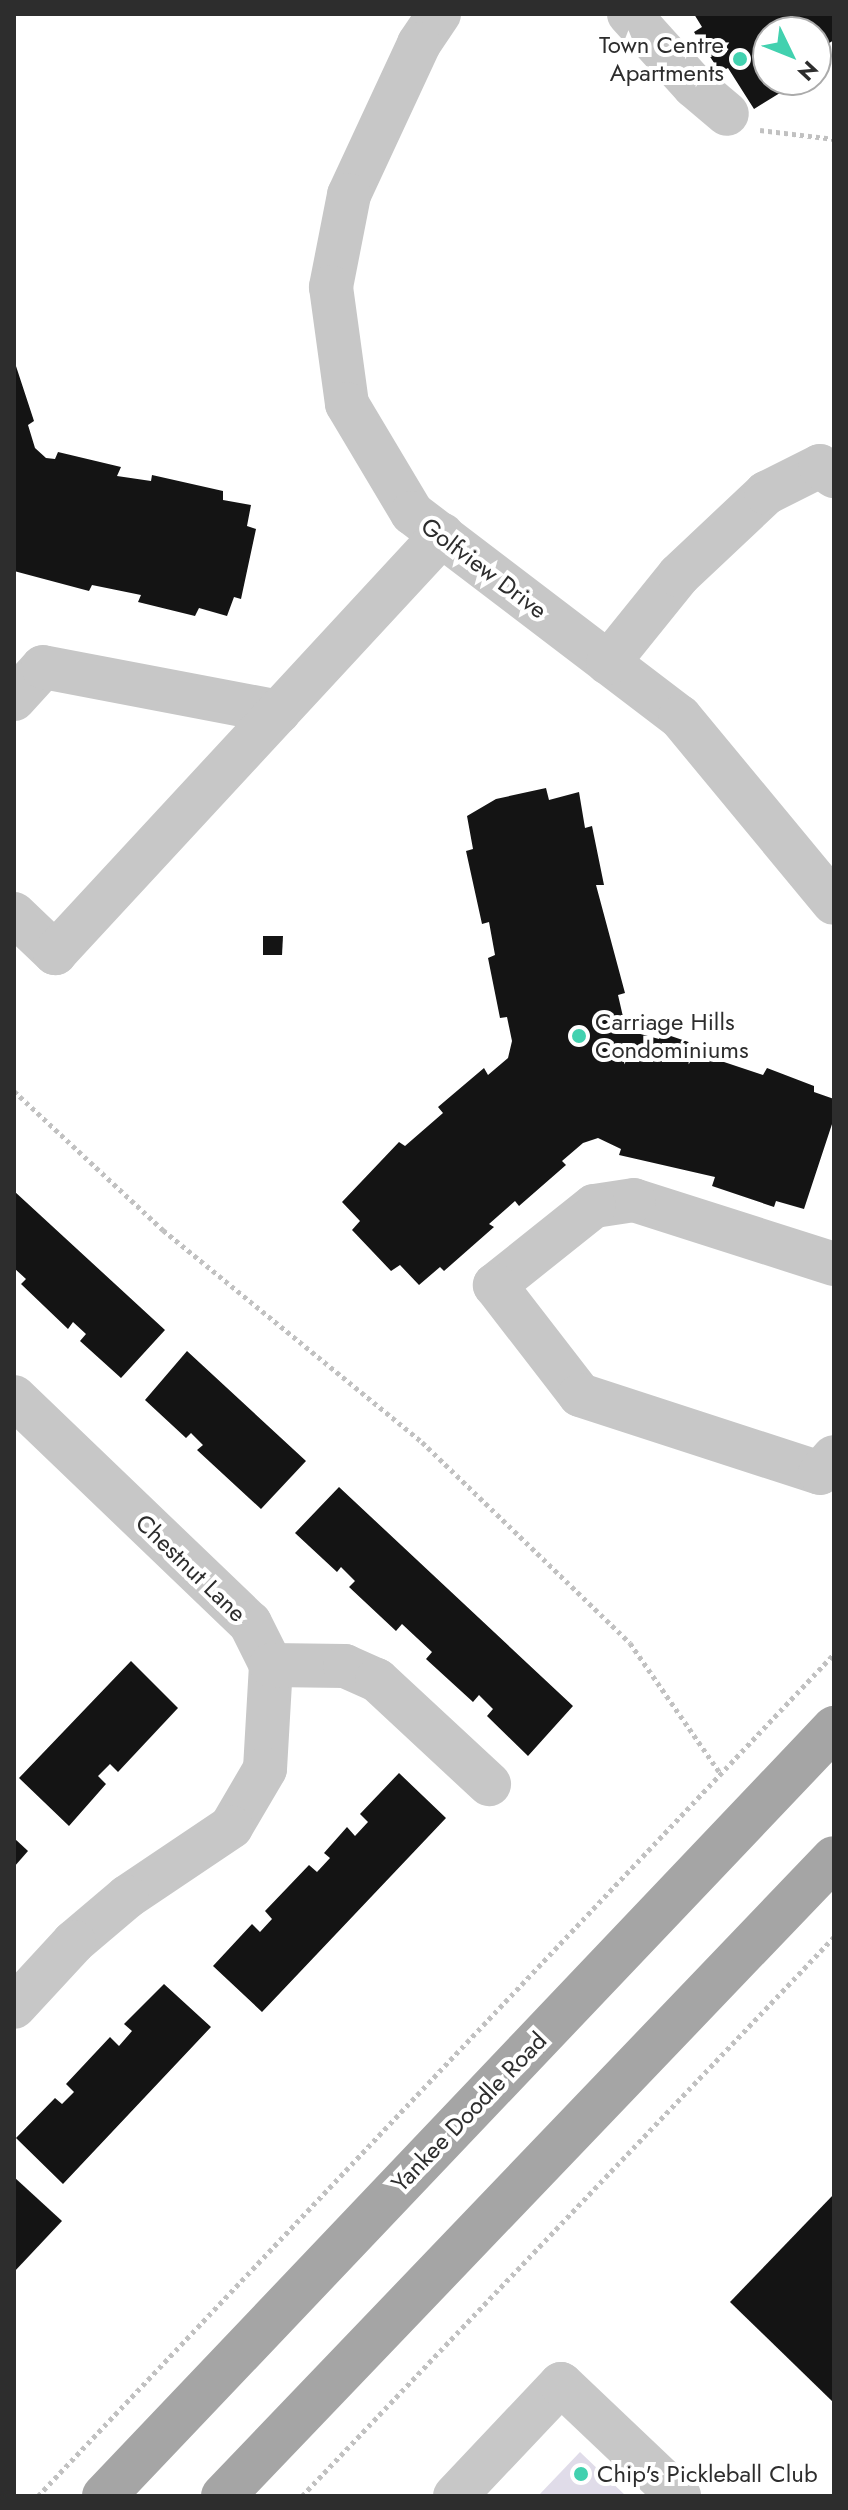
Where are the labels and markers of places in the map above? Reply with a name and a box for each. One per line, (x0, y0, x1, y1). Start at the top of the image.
place label: Town Centre Apartments (599, 31, 724, 87)
marker: Town Centre Apartments (731, 50, 749, 68)
place label: Carriage Hills Condominiums (595, 1008, 749, 1064)
marker: Carriage Hills Condominiums (570, 1027, 588, 1045)
place label: Chip's Pickleball Club (597, 2460, 818, 2488)
marker: Chip's Pickleball Club (572, 2465, 590, 2483)

